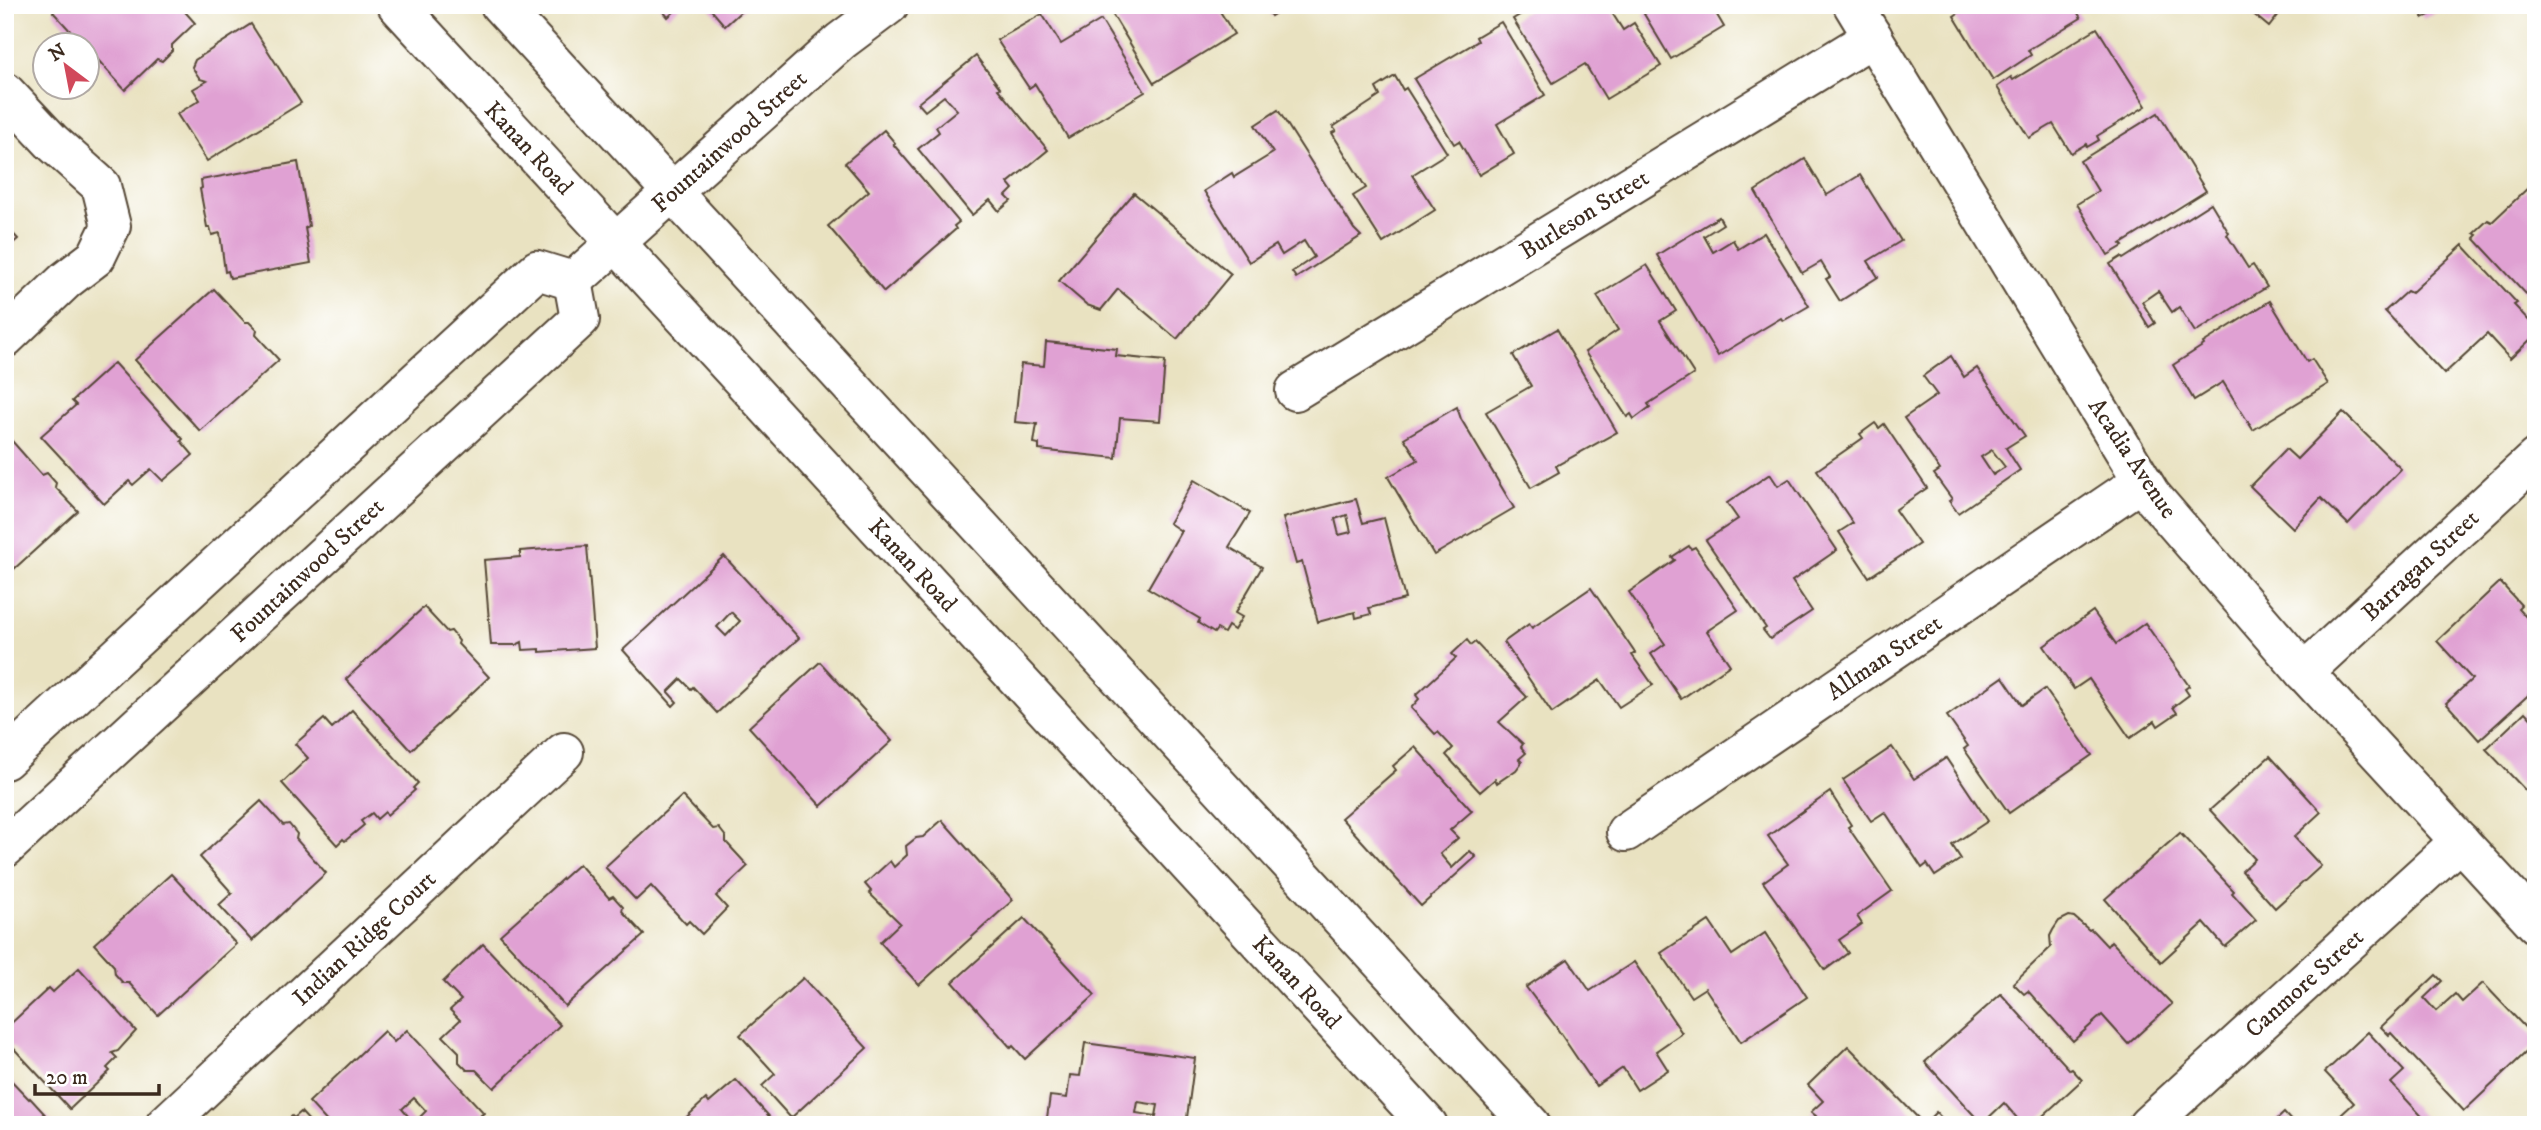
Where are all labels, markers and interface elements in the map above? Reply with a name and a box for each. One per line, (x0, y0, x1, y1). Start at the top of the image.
north arrow (32, 32, 102, 102)
text: N (45, 39, 71, 67)
street label: Fountainwood Street (646, 64, 814, 219)
street label: Kanan Road (477, 96, 579, 202)
street label: Burleson Street (1514, 163, 1655, 266)
street label: Acadia Avenue (2081, 393, 2183, 524)
street label: Fountainwood Street (225, 492, 391, 649)
street label: Barragan Street (2356, 503, 2486, 628)
street label: Kanan Road (861, 513, 963, 619)
street label: Allman Street (1821, 608, 1948, 707)
street label: Indian Ridge Court (287, 864, 443, 1013)
street label: Canmore Street (2239, 923, 2370, 1045)
street label: Kanan Road (1245, 930, 1347, 1036)
scale bar (35, 1053, 159, 1097)
text: 20 m (46, 1065, 88, 1091)

